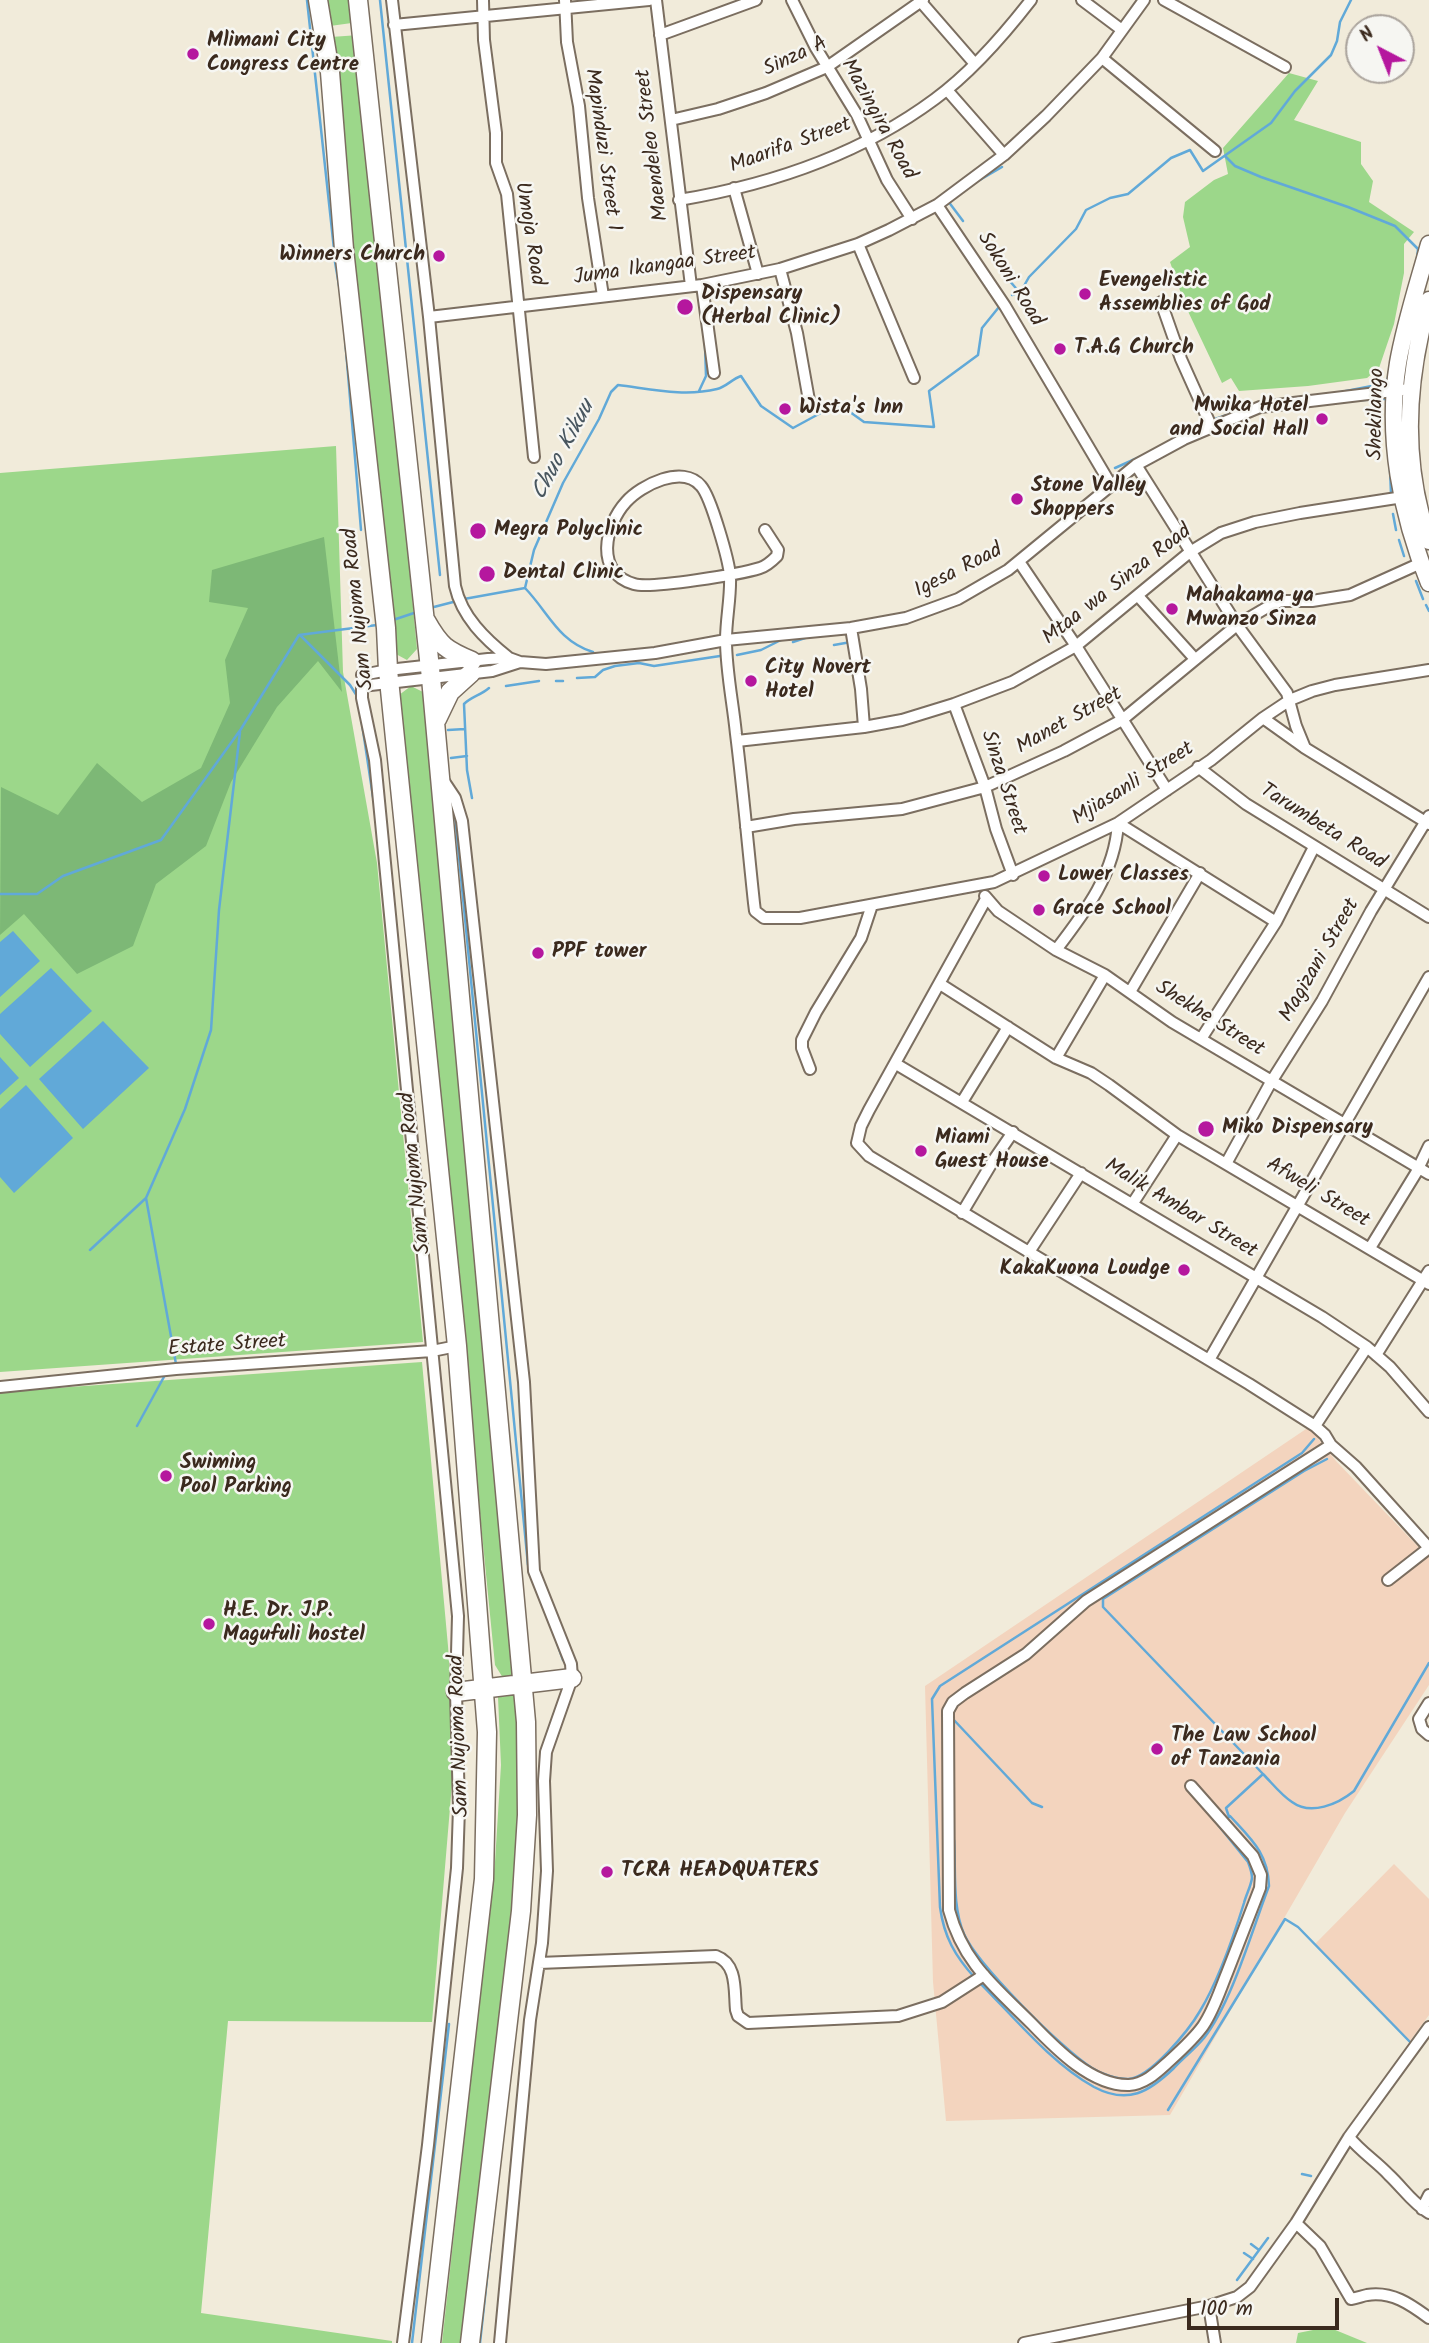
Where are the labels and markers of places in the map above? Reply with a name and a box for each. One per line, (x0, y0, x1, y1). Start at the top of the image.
place label: Mlimani City Congress Centre (207, 29, 359, 79)
marker: Mlimani City Congress Centre (185, 46, 201, 62)
place label: Winners Church (279, 243, 425, 269)
marker: Winners Church (431, 248, 447, 264)
place label: Evengelistic Assemblies of God (1099, 269, 1271, 319)
place label: Dispensary (Herbal Clinic) (701, 282, 841, 332)
marker: Evengelistic Assemblies of God (1077, 286, 1093, 302)
marker: Dispensary (Herbal Clinic) (675, 297, 695, 317)
place label: T.A.G Church (1074, 336, 1194, 362)
marker: T.A.G Church (1052, 341, 1068, 357)
place label: Mwika Hotel and Social Hall (1169, 394, 1308, 444)
place label: Wista's Inn (799, 396, 903, 422)
marker: Wista's Inn (777, 401, 793, 417)
marker: Mwika Hotel and Social Hall (1314, 411, 1330, 427)
place label: Stone Valley Shoppers (1031, 474, 1146, 524)
marker: Stone Valley Shoppers (1009, 491, 1025, 507)
place label: Megra Polyclinic (494, 518, 643, 544)
marker: Megra Polyclinic (468, 521, 488, 541)
place label: Dental Clinic (503, 561, 624, 587)
marker: Dental Clinic (477, 564, 497, 584)
place label: Mahakama ya Mwanzo Sinza (1186, 584, 1316, 634)
marker: Mahakama ya Mwanzo Sinza (1164, 601, 1180, 617)
place label: City Novert Hotel (765, 656, 871, 706)
marker: City Novert Hotel (743, 673, 759, 689)
place label: Lower Classes (1058, 863, 1189, 889)
marker: Lower Classes (1036, 868, 1052, 884)
place label: Grace School (1053, 897, 1171, 923)
marker: Grace School (1031, 902, 1047, 918)
place label: PPF tower (552, 940, 646, 966)
marker: PPF tower (530, 945, 546, 961)
place label: Miko Dispensary (1222, 1116, 1373, 1142)
marker: Miko Dispensary (1196, 1119, 1216, 1139)
place label: Miami Guest House (935, 1126, 1049, 1176)
marker: Miami Guest House (913, 1143, 929, 1159)
place label: KakaKuona Loudge (1000, 1257, 1170, 1283)
marker: KakaKuona Loudge (1176, 1262, 1192, 1278)
place label: Swiming Pool Parking (180, 1451, 292, 1501)
marker: Swiming Pool Parking (158, 1468, 174, 1484)
place label: H.E. Dr. J.P. Magufuli hostel (223, 1599, 365, 1649)
marker: H.E. Dr. J.P. Magufuli hostel (201, 1616, 217, 1632)
place label: The Law School of Tanzania (1171, 1724, 1316, 1774)
marker: The Law School of Tanzania (1149, 1741, 1165, 1757)
place label: TCRA HEADQUATERS (621, 1859, 819, 1885)
marker: TCRA HEADQUATERS (599, 1864, 615, 1880)

